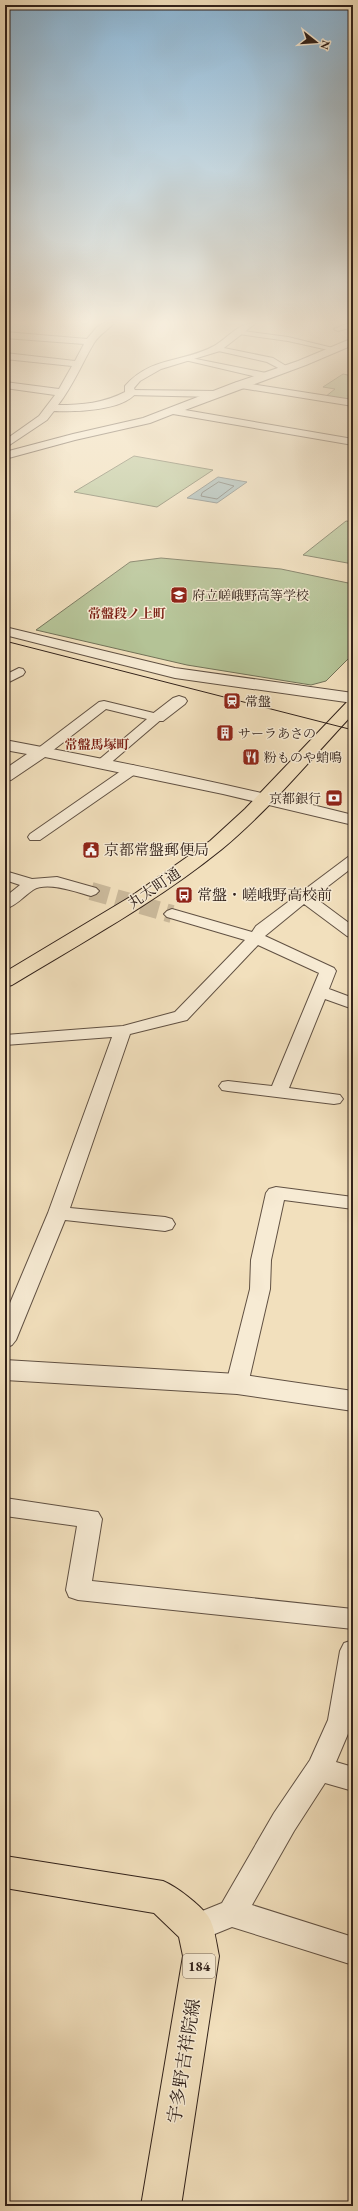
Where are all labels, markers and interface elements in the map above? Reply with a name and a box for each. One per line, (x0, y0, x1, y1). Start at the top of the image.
north arrow (296, 22, 336, 62)
text: N (318, 39, 334, 51)
school or university icon: 府立嵯峨野高等学校 (169, 585, 189, 605)
place label: 府立嵯峨野高等学校 (192, 587, 309, 604)
district label: 常盤段ノ上町 (88, 605, 166, 622)
station icon: 常盤 (222, 691, 242, 711)
place label: 常盤 (245, 693, 271, 710)
building icon: サーラあさの (215, 723, 235, 743)
place label: サーラあさの (238, 725, 316, 742)
district label: 常盤馬塚町 (64, 736, 130, 753)
restaurant icon: 粉ものや蛸鳴 (241, 747, 261, 767)
place label: 粉ものや蛸鳴 (264, 749, 342, 766)
bank icon: 京都銀行 (324, 788, 344, 808)
place label: 京都銀行 (269, 790, 321, 807)
public building icon: 京都常盤郵便局 (81, 840, 101, 860)
place label: 京都常盤郵便局 (104, 840, 209, 859)
street label: 丸太町通 (124, 863, 184, 912)
bus stop icon: 常盤・嵯峨野高校前 (174, 885, 194, 905)
place label: 常盤・嵯峨野高校前 (197, 885, 332, 904)
road number: 184 (183, 1954, 215, 1978)
street label: 宇多野吉祥院線 (162, 1997, 205, 2125)

